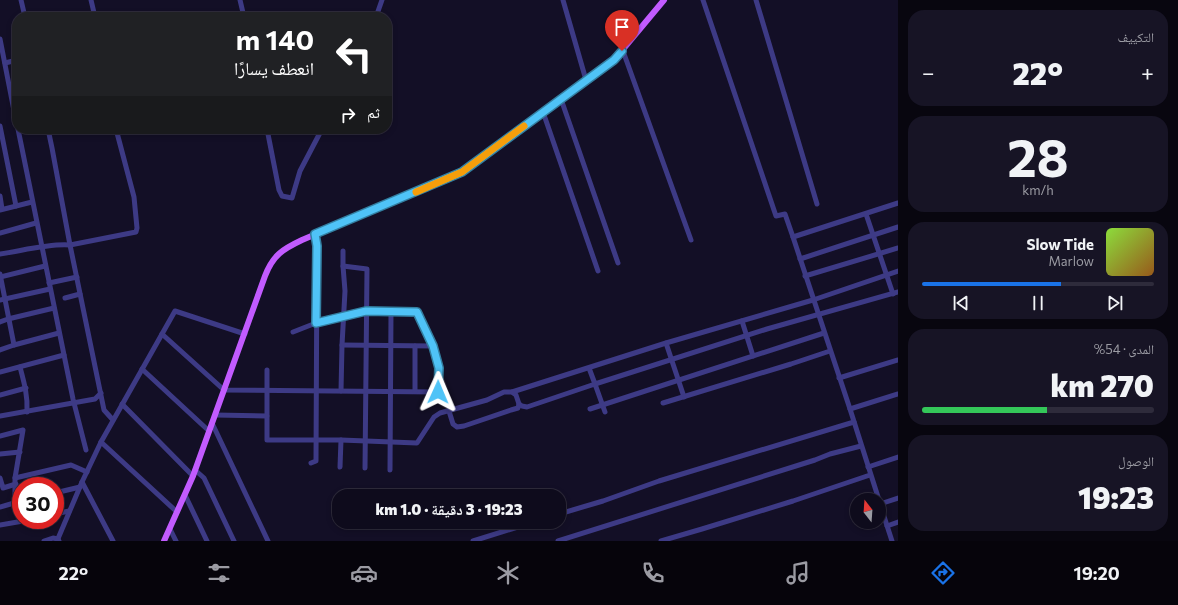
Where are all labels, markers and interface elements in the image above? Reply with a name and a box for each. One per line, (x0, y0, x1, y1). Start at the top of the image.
pin (605, 10, 639, 51)
icon: arrive (611, 16, 633, 38)
text: 140 m (236, 22, 314, 56)
icon: left (328, 28, 380, 80)
text: التكييف (1118, 29, 1154, 45)
text: 22° (1013, 54, 1063, 91)
text: انعطف يسارًا (234, 57, 314, 79)
text: − (922, 59, 935, 86)
text: + (1141, 59, 1154, 86)
text: ثم (367, 103, 380, 121)
icon: right (337, 104, 359, 126)
text: 28 (1007, 124, 1069, 188)
text: km/h (1022, 182, 1054, 198)
text: Slow Tide (1026, 235, 1094, 253)
text: Marlow (1048, 253, 1094, 269)
icon: previous (950, 292, 972, 314)
icon: pause (1027, 292, 1049, 314)
icon: next (1104, 292, 1126, 314)
text: المدى · 54% (1094, 341, 1154, 357)
text: 270 km (1051, 366, 1154, 403)
position arrow (417, 371, 459, 413)
text: الوصول (1118, 453, 1154, 469)
speed limit sign: 30 (12, 477, 64, 529)
text: 19:23 (1078, 478, 1154, 515)
north arrow (850, 493, 886, 529)
map controls (850, 493, 886, 529)
text: 19:23 · 3 دقيقة · 1.0 km (375, 500, 523, 518)
icon: filters (205, 559, 233, 587)
icon: car (350, 559, 378, 587)
icon: climate (494, 559, 522, 587)
icon: phone (639, 559, 667, 587)
icon: music (784, 559, 812, 587)
icon: directions (929, 559, 957, 587)
text: 22° (59, 562, 88, 584)
text: 19:20 (1074, 562, 1120, 584)

